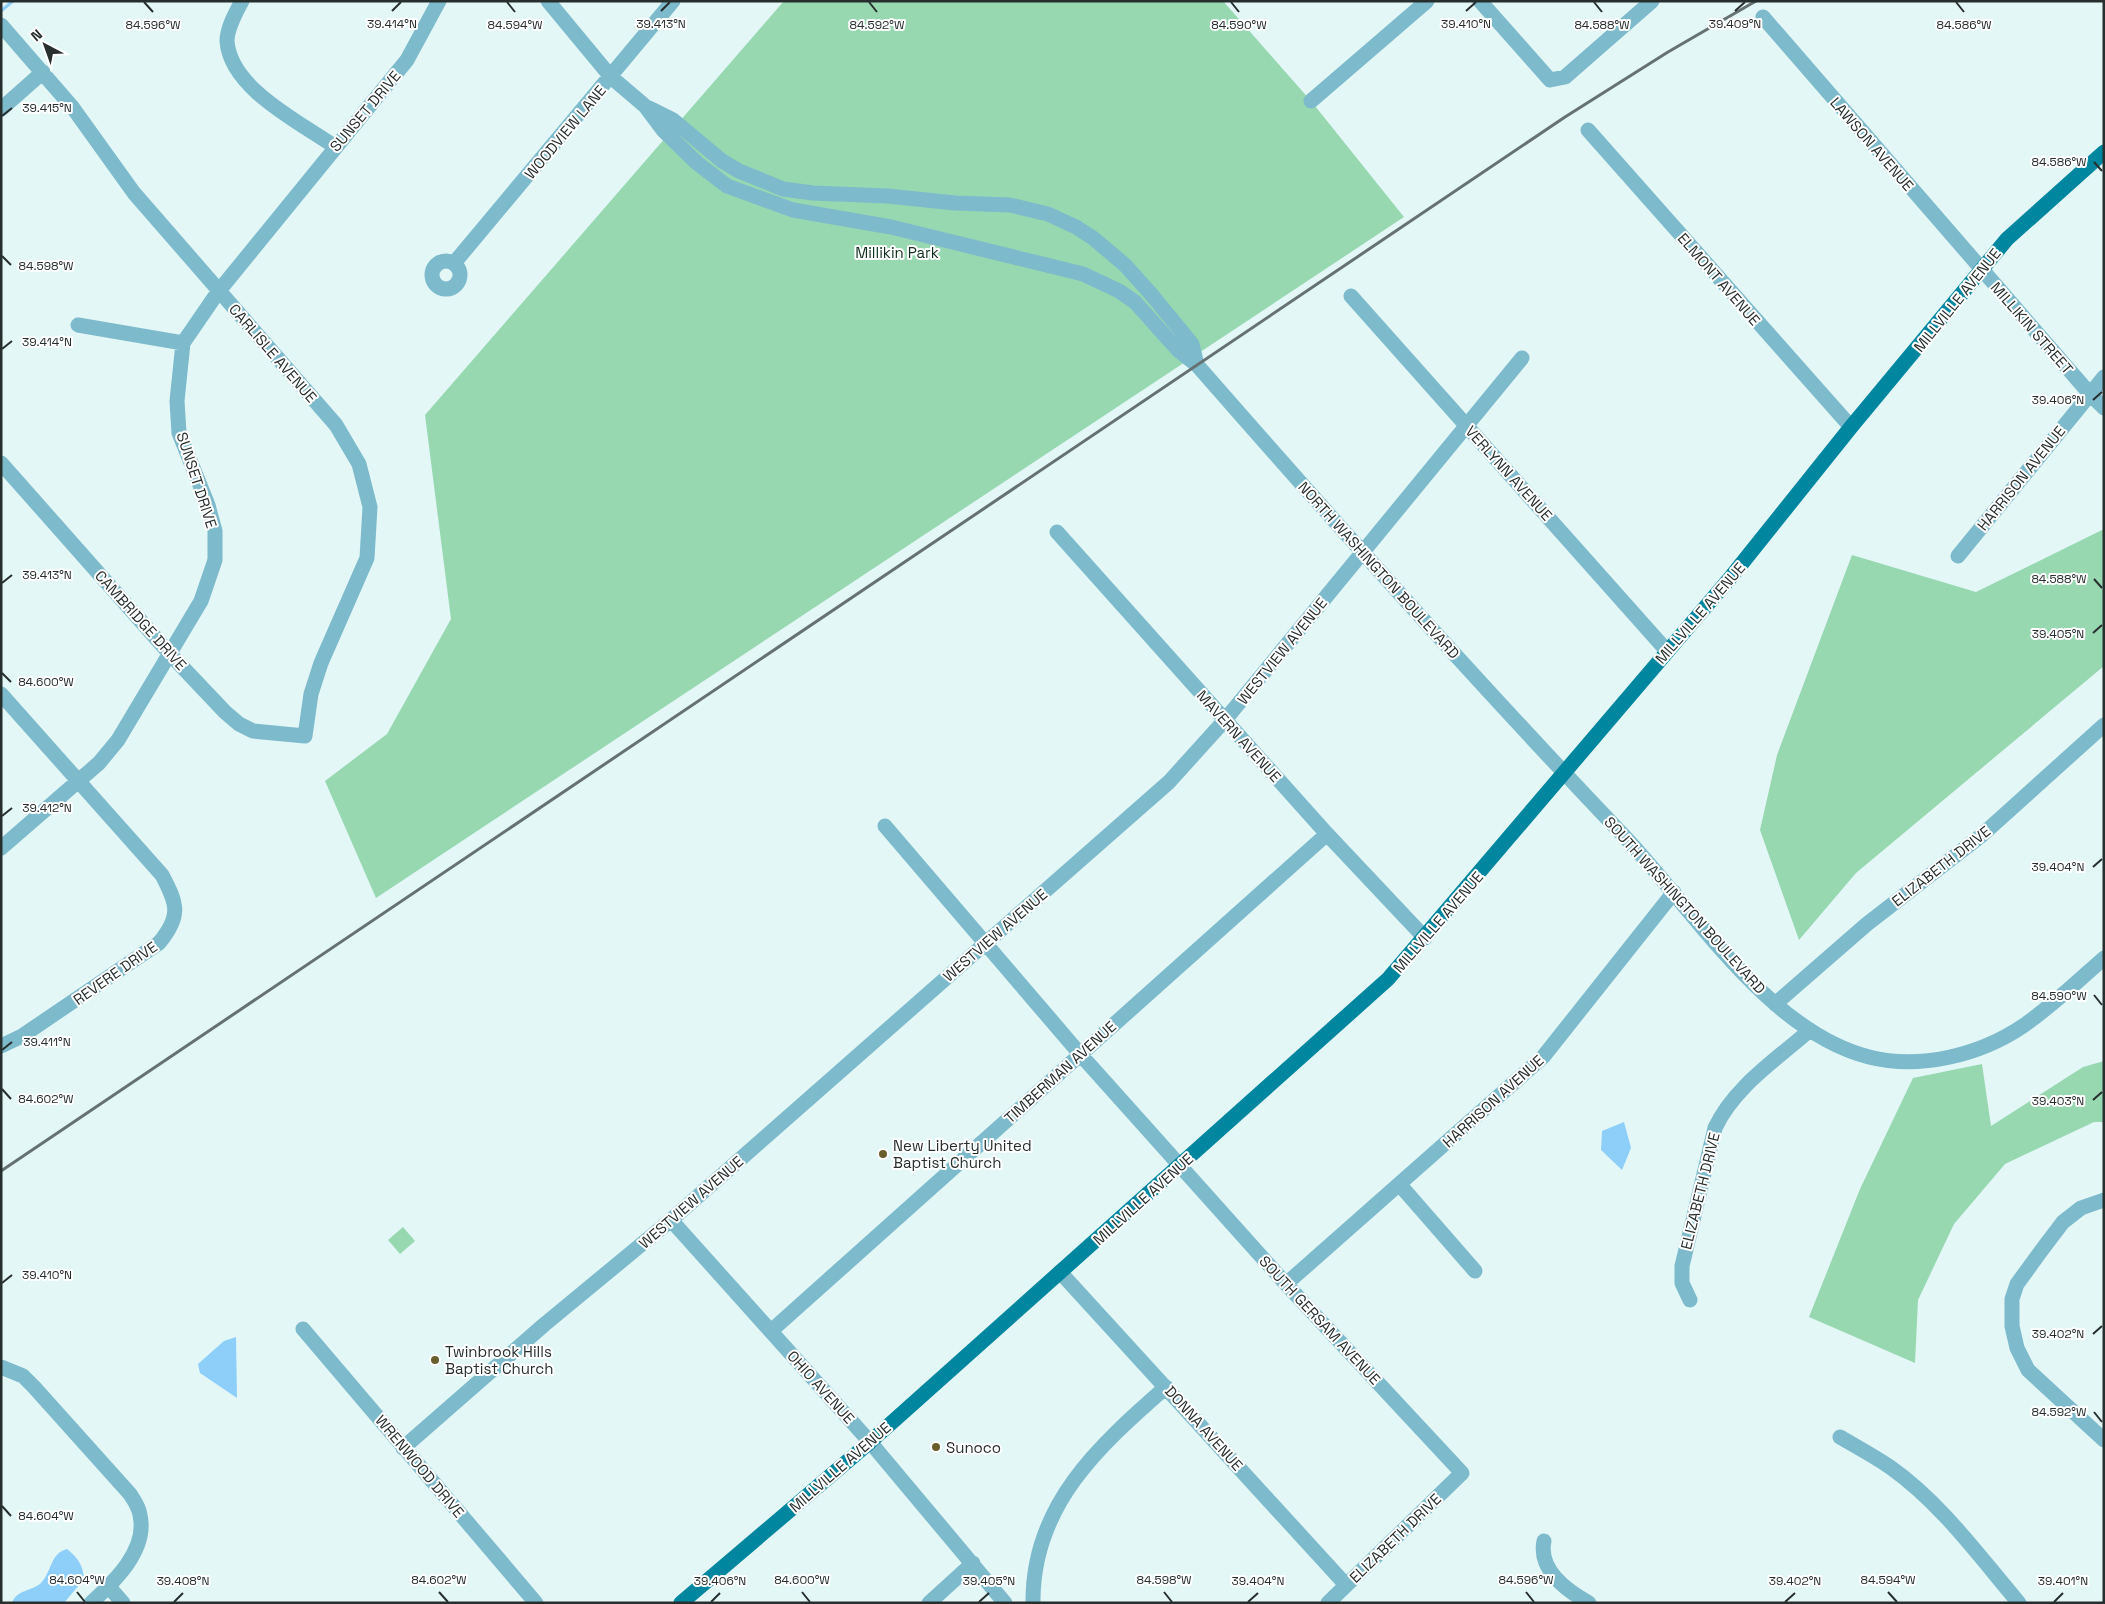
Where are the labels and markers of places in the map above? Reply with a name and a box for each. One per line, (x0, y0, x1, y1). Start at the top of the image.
place label: New Liberty United Baptist Church (893, 1136, 1032, 1172)
marker: New Liberty United Baptist Church (877, 1148, 889, 1160)
place label: Twinbrook Hills Baptist Church (445, 1342, 553, 1378)
marker: Twinbrook Hills Baptist Church (429, 1354, 441, 1366)
place label: Sunoco (946, 1438, 1001, 1457)
marker: Sunoco (930, 1441, 942, 1453)

